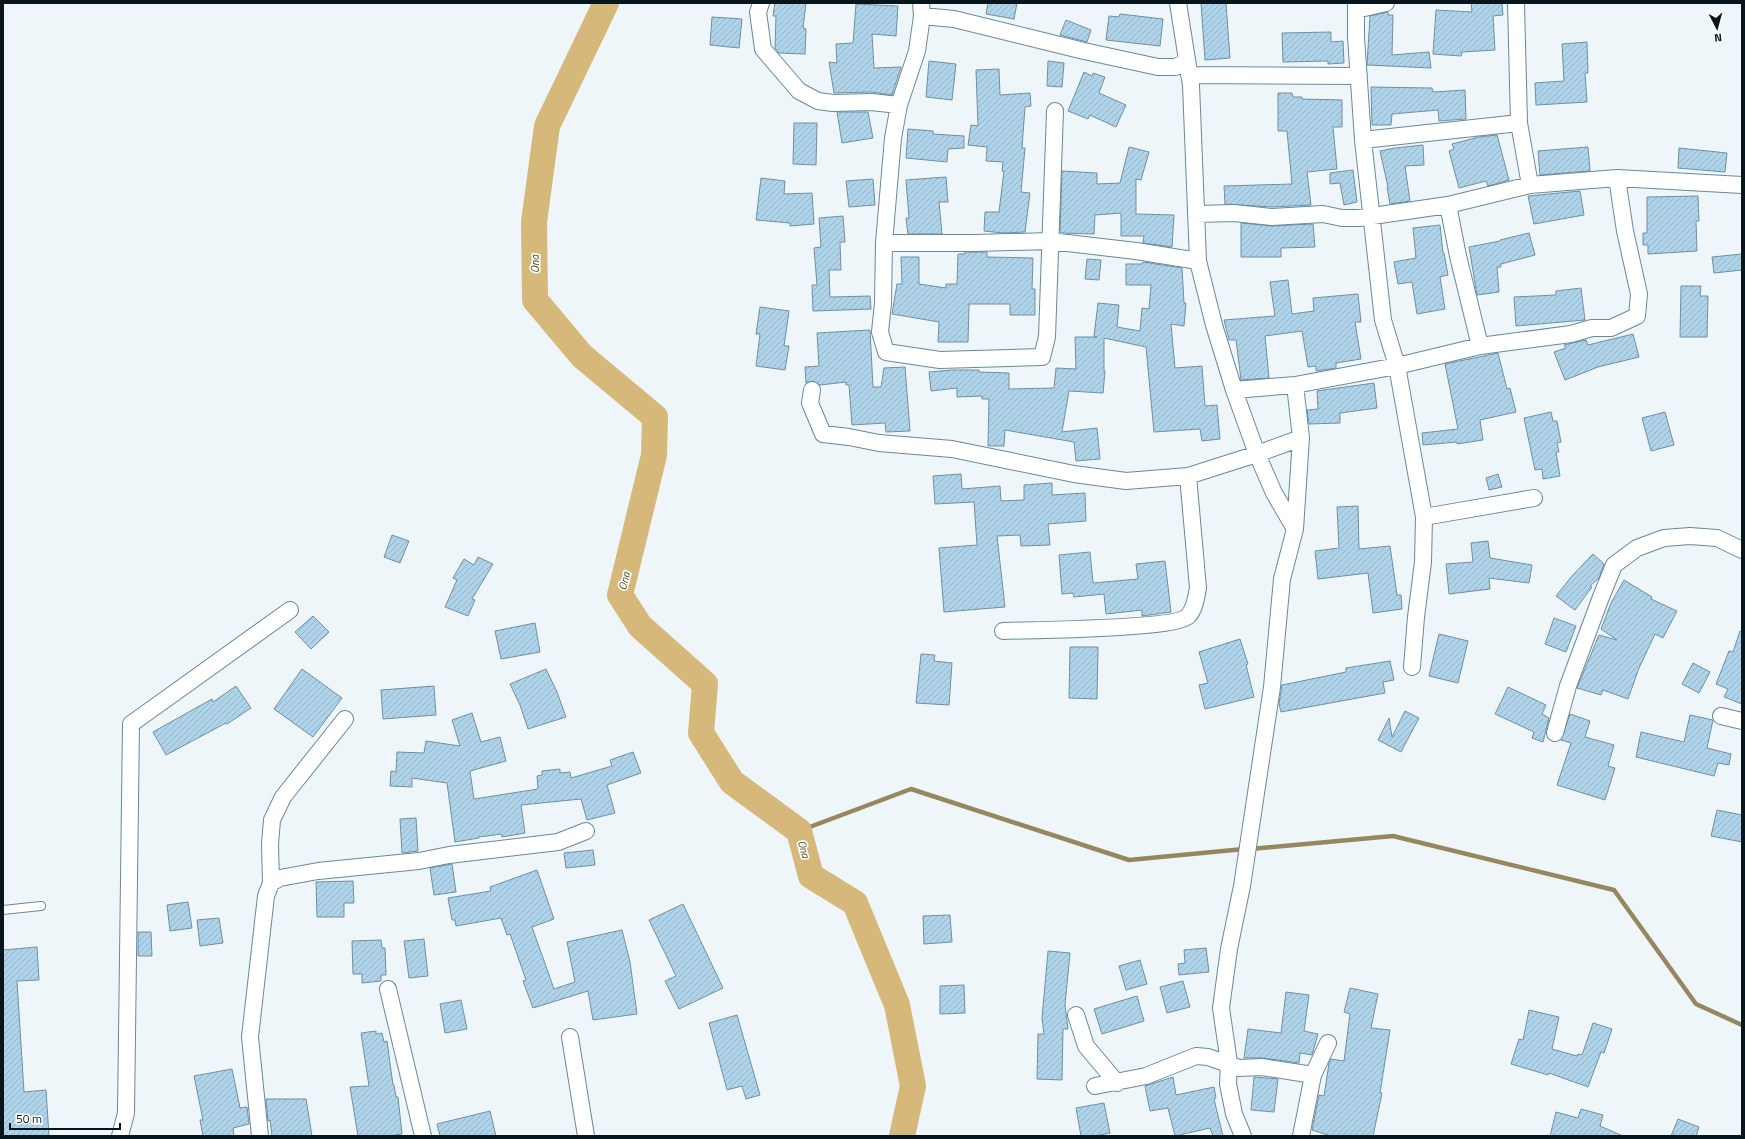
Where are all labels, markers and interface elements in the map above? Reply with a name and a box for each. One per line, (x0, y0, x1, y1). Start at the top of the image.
north arrow (1697, 8, 1737, 48)
text: N (1713, 30, 1723, 46)
water label: Ona (527, 255, 543, 273)
water label: Ona (614, 570, 634, 592)
water label: Ona (794, 838, 814, 860)
scale bar (10, 1105, 120, 1131)
text: 50 m (16, 1109, 42, 1128)

